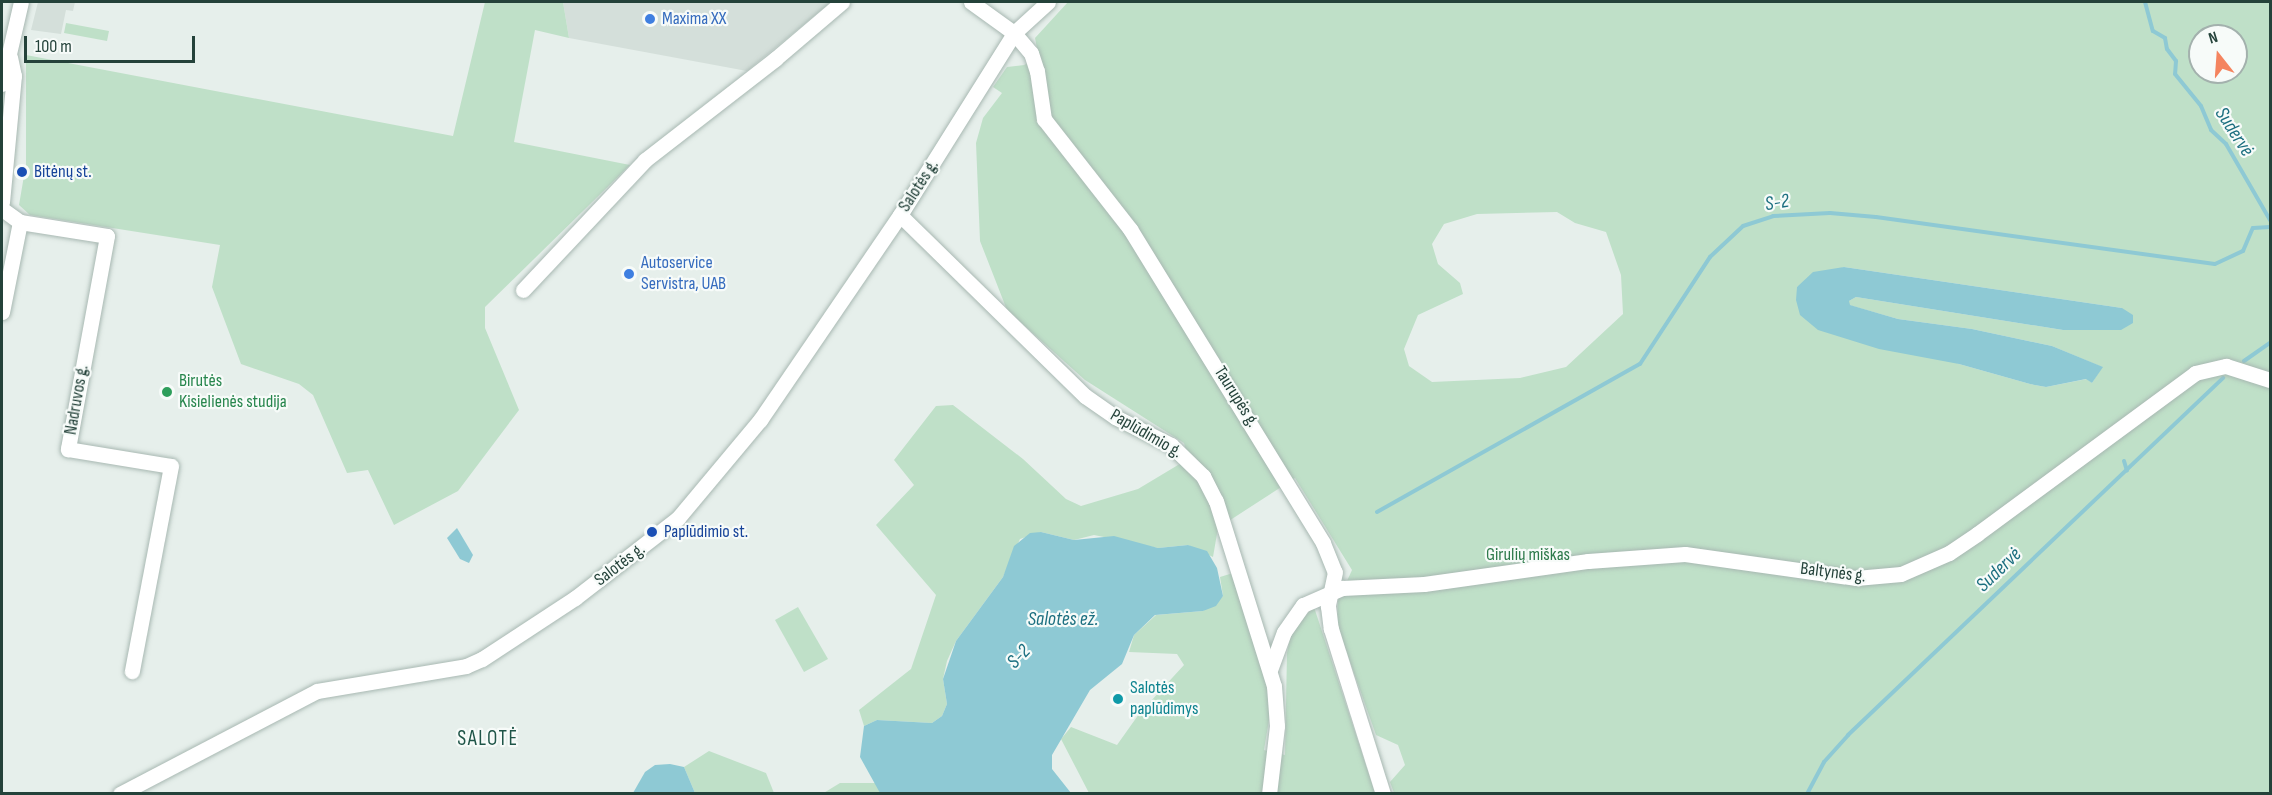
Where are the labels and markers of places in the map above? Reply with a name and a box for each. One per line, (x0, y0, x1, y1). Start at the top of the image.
place label: Maxima XX (662, 8, 726, 30)
marker: Maxima XX (643, 12, 657, 26)
place label: Bitėnų st. (34, 161, 92, 183)
marker: Bitėnų st. (15, 165, 29, 179)
place label: Autoservice Servistra, UAB (641, 253, 726, 296)
marker: Autoservice Servistra, UAB (622, 267, 636, 281)
place label: Birutės Kisielienės studija (179, 371, 287, 413)
marker: Birutės Kisielienės studija (160, 385, 174, 399)
place label: Paplūdimio st. (664, 521, 748, 543)
marker: Paplūdimio st. (645, 525, 659, 539)
place label: Salotės paplūdimys (1130, 678, 1198, 720)
marker: Salotės paplūdimys (1111, 692, 1125, 706)

